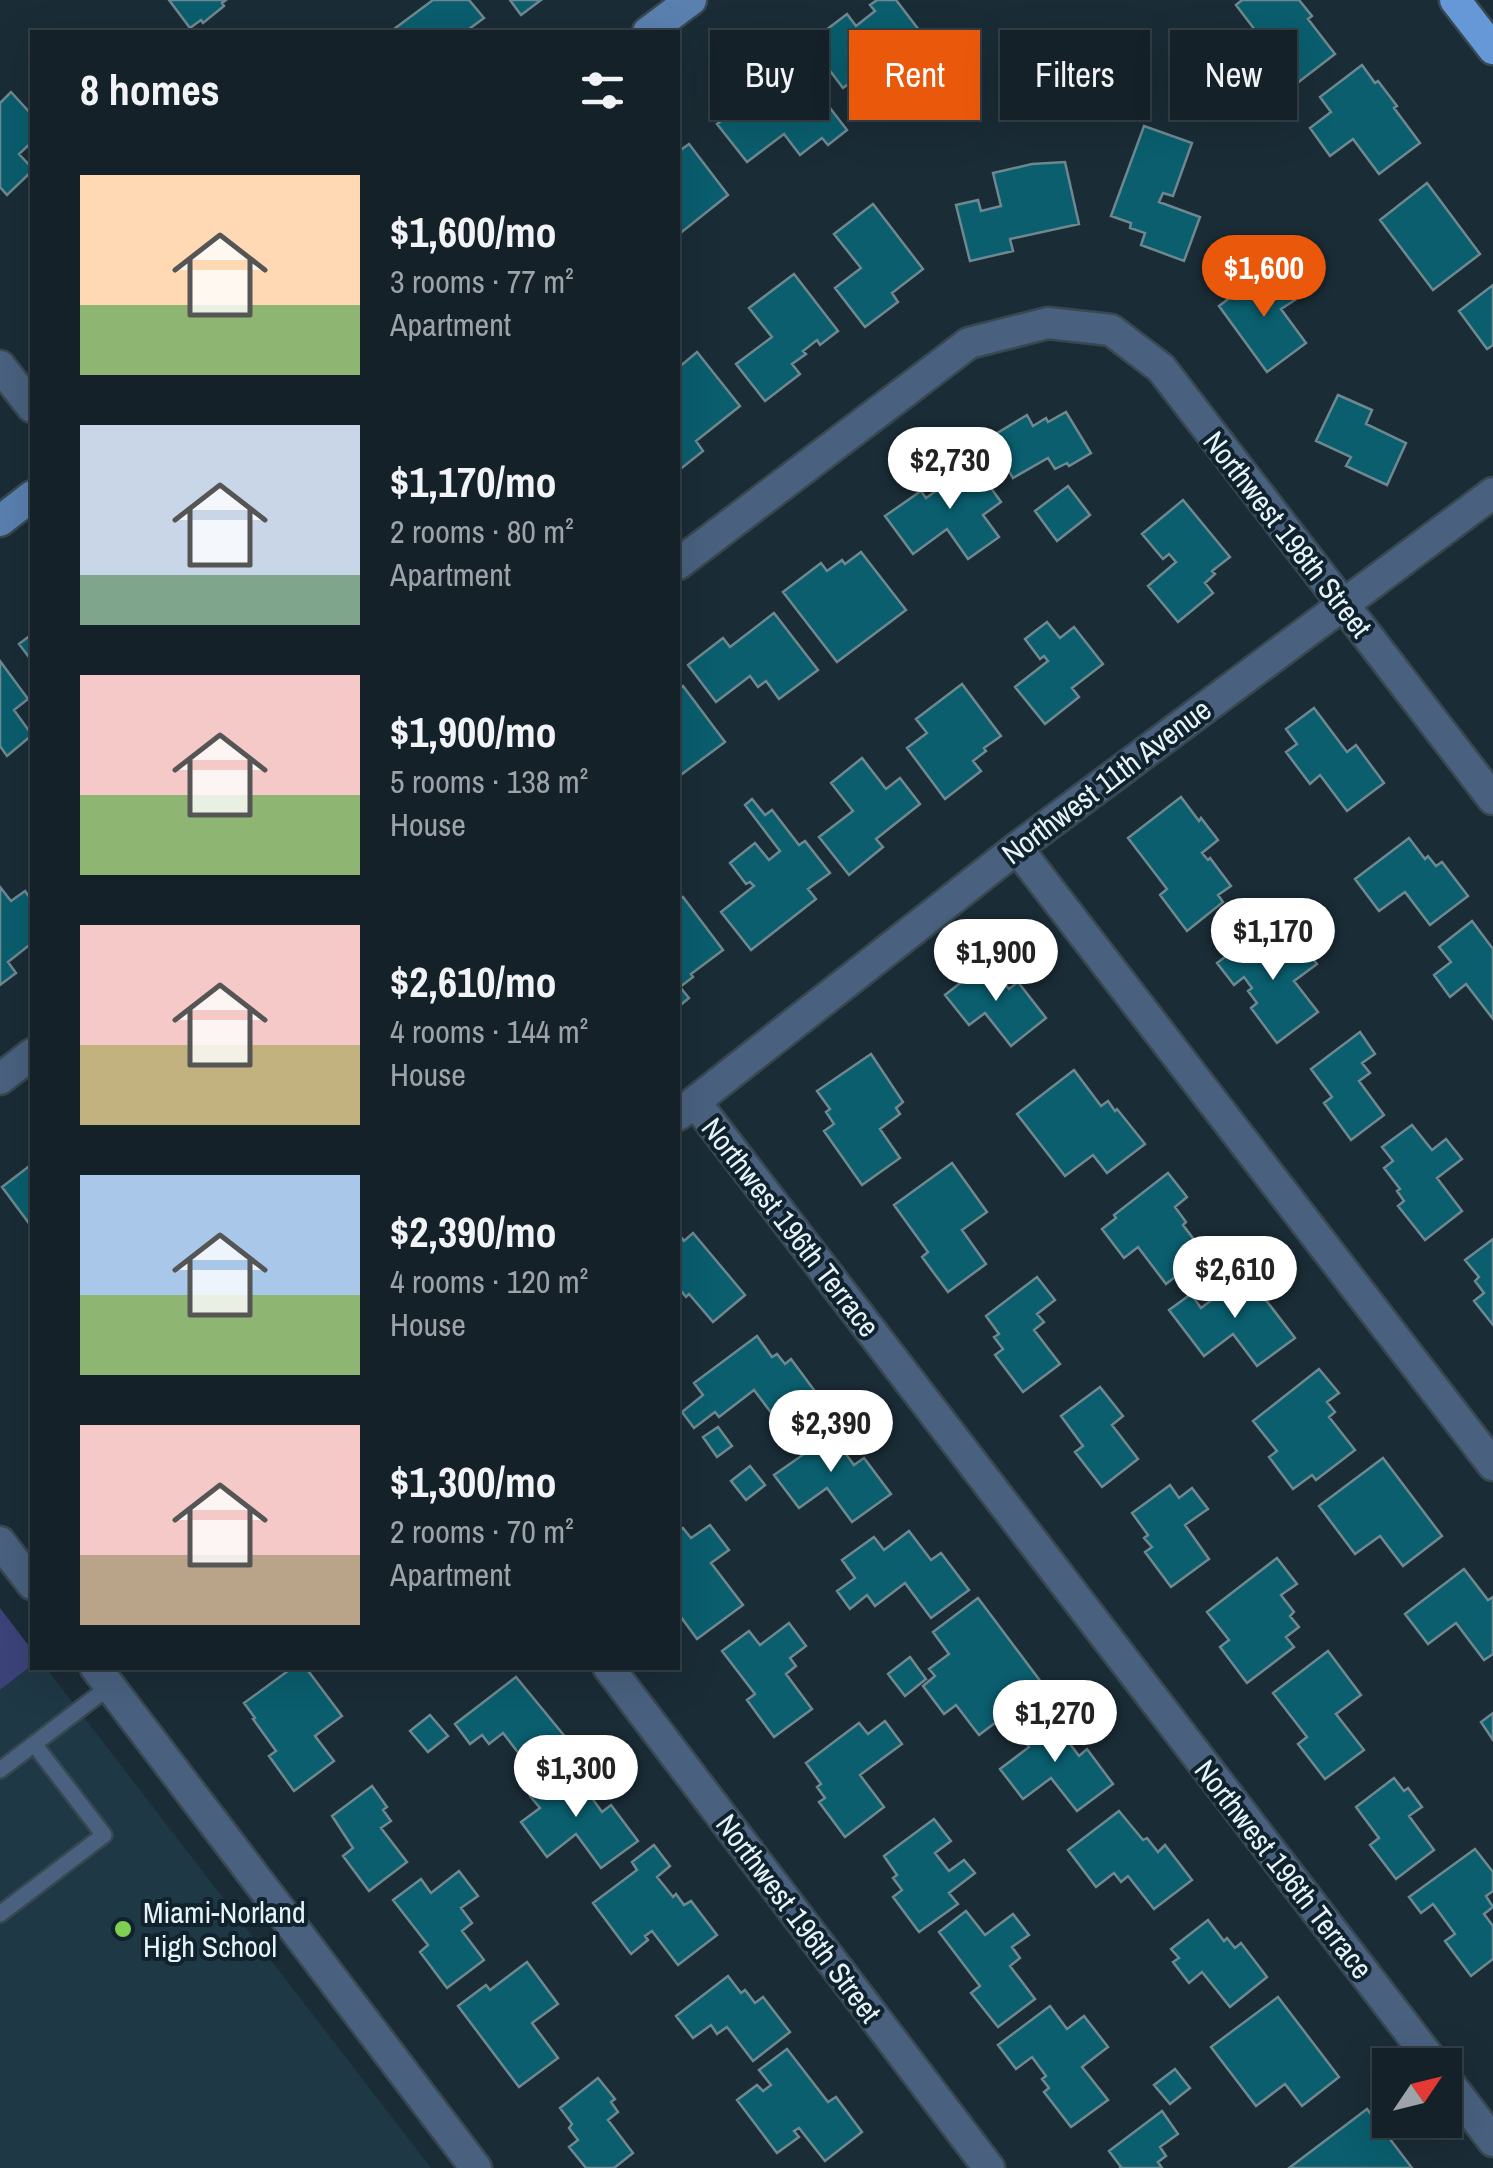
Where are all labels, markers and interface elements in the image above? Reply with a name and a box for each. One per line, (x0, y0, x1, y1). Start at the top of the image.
chip: Buy (710, 30, 829, 120)
chip: Rent (849, 30, 980, 120)
chip: Filters (1000, 30, 1150, 120)
chip: New (1170, 30, 1297, 120)
text: 8 homes (80, 62, 220, 118)
icon: filters (575, 63, 630, 118)
text: $1,600/mo (390, 204, 557, 260)
icon: home (160, 215, 280, 335)
pin: $1,600 (1183, 235, 1345, 320)
text: $1,600 (1224, 246, 1304, 289)
text: 3 rooms · 77 m² (390, 260, 574, 303)
text: Apartment (390, 303, 511, 346)
street label: Northwest 198th Street (1195, 423, 1381, 646)
pin: $2,730 (869, 427, 1031, 512)
text: $2,730 (910, 438, 990, 481)
text: $1,170/mo (390, 454, 557, 510)
icon: home (160, 465, 280, 585)
text: 2 rooms · 80 m² (390, 510, 574, 553)
text: Apartment (390, 553, 511, 596)
street label: Northwest 11th Avenue (993, 689, 1219, 873)
text: $1,900/mo (390, 704, 557, 760)
icon: home (160, 715, 280, 835)
text: 5 rooms · 138 m² (390, 760, 588, 803)
text: House (390, 803, 466, 846)
pin: $1,170 (1192, 898, 1354, 983)
text: $1,170 (1233, 909, 1313, 952)
pin: $1,900 (915, 919, 1077, 1004)
text: $1,900 (956, 930, 1036, 973)
text: $2,610/mo (390, 954, 557, 1010)
icon: home (160, 965, 280, 1085)
text: 4 rooms · 144 m² (390, 1010, 588, 1053)
text: House (390, 1053, 466, 1096)
street label: Northwest 196th Terrace (693, 1109, 889, 1345)
text: $2,390/mo (390, 1204, 557, 1260)
icon: home (160, 1215, 280, 1335)
pin: $2,610 (1154, 1236, 1316, 1321)
text: $2,610 (1195, 1247, 1275, 1290)
text: 4 rooms · 120 m² (390, 1260, 588, 1303)
text: House (390, 1303, 466, 1346)
pin: $2,390 (750, 1390, 912, 1475)
text: $2,390 (791, 1401, 871, 1444)
text: $1,300/mo (390, 1454, 557, 1510)
icon: home (160, 1465, 280, 1585)
text: 2 rooms · 70 m² (390, 1510, 574, 1553)
text: Apartment (390, 1553, 511, 1596)
pin: $1,270 (974, 1680, 1136, 1765)
text: $1,270 (1015, 1691, 1095, 1734)
pin: $1,300 (495, 1735, 657, 1820)
text: $1,300 (536, 1746, 616, 1789)
street label: Northwest 196th Terrace (1186, 1751, 1382, 1987)
street label: Northwest 196th Street (707, 1805, 891, 2031)
place label: Miami-Norland High School (143, 1892, 306, 1966)
marker: Miami-Norland High School (112, 1918, 134, 1940)
north arrow (1372, 2048, 1462, 2138)
map controls (1372, 2048, 1462, 2138)

